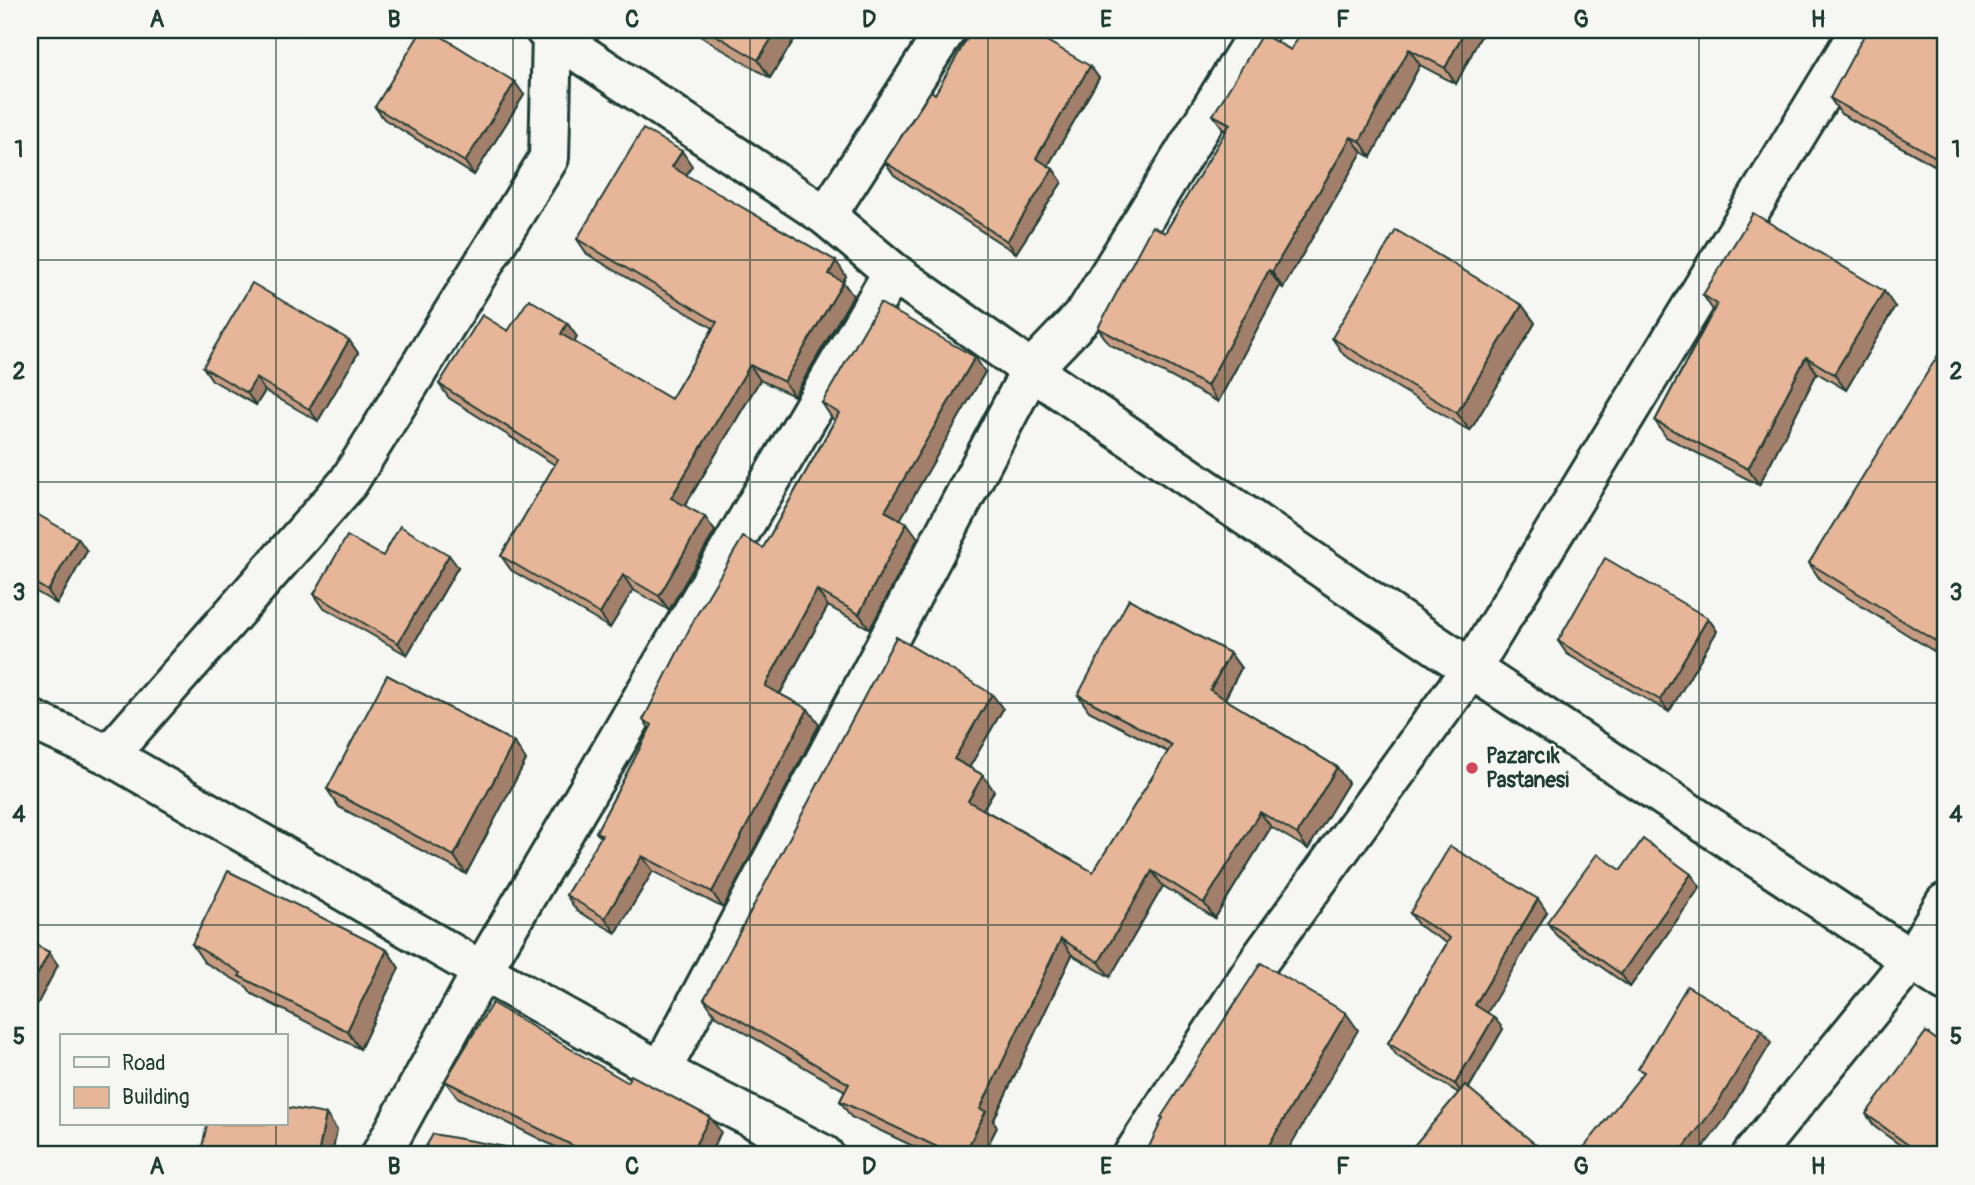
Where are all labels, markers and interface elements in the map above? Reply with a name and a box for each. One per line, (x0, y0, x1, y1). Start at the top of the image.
text: A (150, 5, 165, 34)
text: B (387, 5, 401, 34)
text: C (625, 5, 639, 34)
text: D (862, 5, 876, 34)
text: E (1100, 5, 1112, 34)
text: F (1336, 5, 1350, 34)
text: G (1573, 5, 1589, 34)
text: H (1811, 5, 1825, 34)
text: 1 (15, 135, 24, 164)
text: 1 (1952, 135, 1961, 164)
text: 2 (13, 357, 26, 386)
text: 2 (1950, 357, 1963, 386)
text: 3 (13, 578, 25, 607)
text: 3 (1950, 578, 1962, 607)
place label: Pazarcık Pastanesi (1486, 743, 1569, 794)
marker: Pazarcık Pastanesi (1464, 760, 1480, 776)
text: 4 (12, 800, 26, 829)
text: 4 (1949, 800, 1963, 829)
text: 5 (13, 1022, 25, 1051)
text: 5 (1950, 1022, 1962, 1051)
legend (60, 1034, 287, 1126)
text: Road (122, 1050, 166, 1077)
text: Building (122, 1084, 189, 1111)
text: A (150, 1152, 165, 1181)
text: B (387, 1152, 401, 1181)
text: C (625, 1152, 639, 1181)
text: D (862, 1152, 876, 1181)
text: E (1100, 1152, 1112, 1181)
text: F (1336, 1152, 1350, 1181)
text: G (1573, 1152, 1589, 1181)
text: H (1811, 1152, 1825, 1181)

